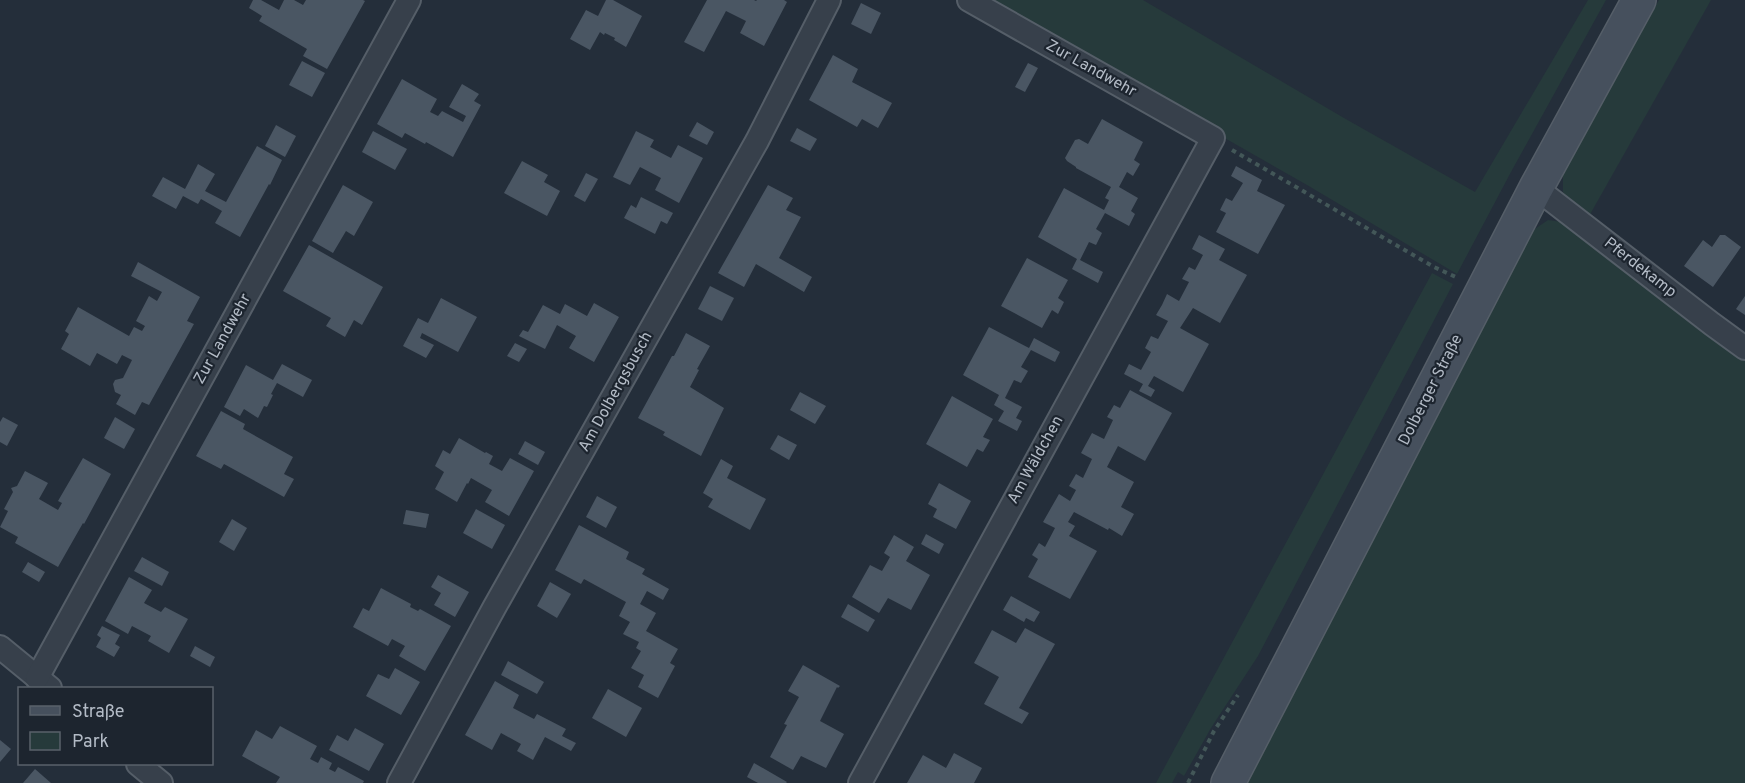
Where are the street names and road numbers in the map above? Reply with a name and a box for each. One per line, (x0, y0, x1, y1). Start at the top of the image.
street label: Zur Landwehr (1042, 36, 1140, 102)
street label: Pferdekamp (1600, 233, 1680, 303)
street label: Zur Landwehr (190, 290, 256, 388)
street label: Am Dolbergsbusch (575, 328, 657, 456)
street label: Dolberger Straße (1394, 331, 1468, 449)
street label: Am Wäldchen (1004, 412, 1068, 508)

